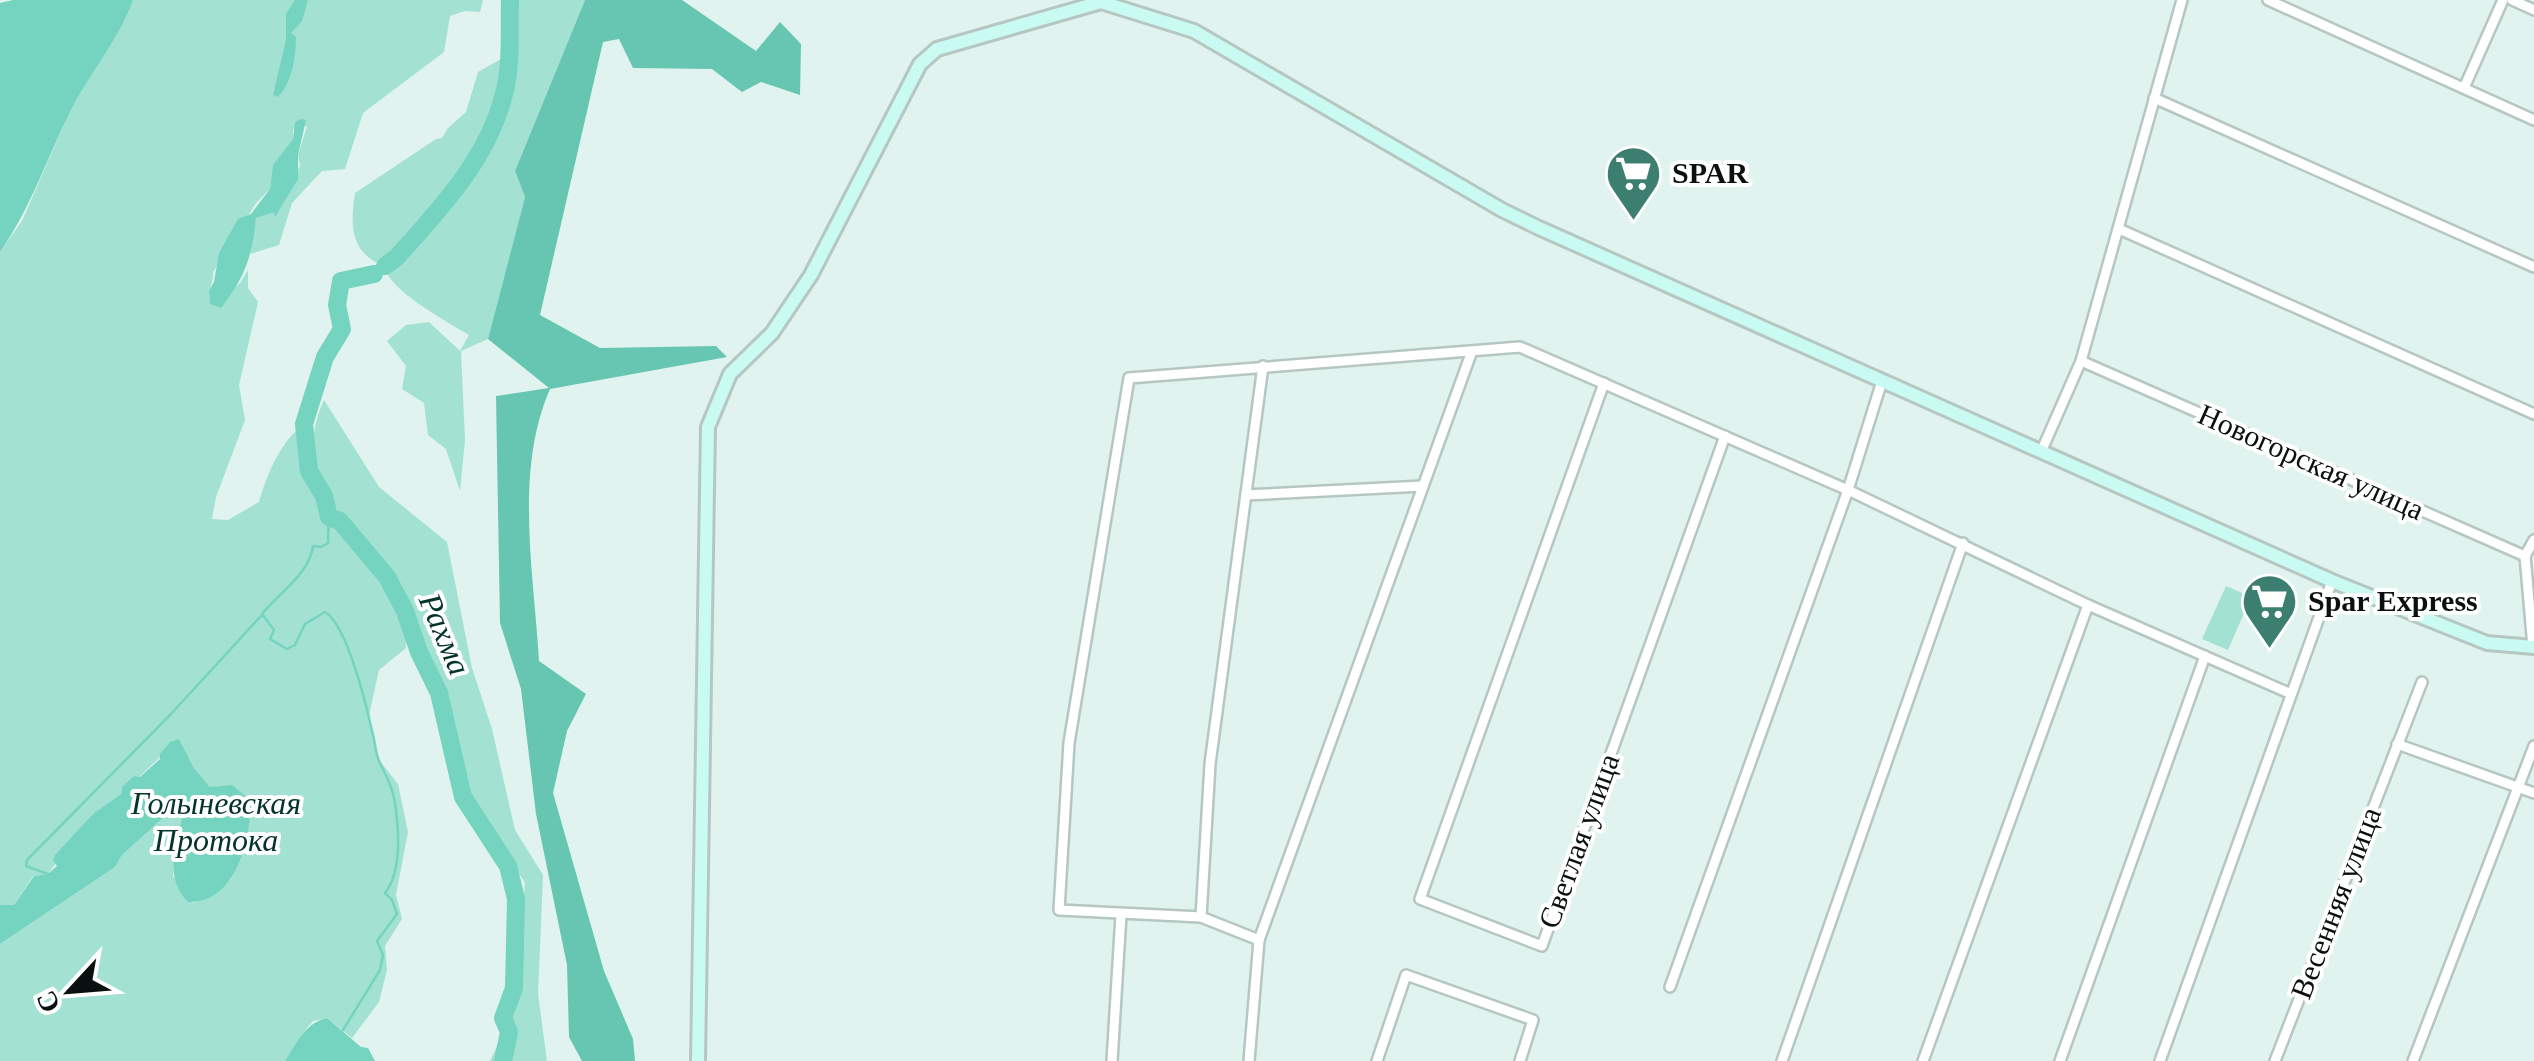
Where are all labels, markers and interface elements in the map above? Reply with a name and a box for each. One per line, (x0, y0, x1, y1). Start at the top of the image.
supermarket icon: SPAR (1603, 143, 1663, 222)
place label: SPAR (1672, 156, 1748, 189)
street label: Новогорская улица (2193, 397, 2429, 526)
supermarket icon: Spar Express (2239, 571, 2299, 650)
place label: Spar Express (2308, 584, 2478, 617)
water label: Рахма (411, 587, 478, 680)
street label: Светлая улица (1532, 749, 1625, 933)
water label: Голыневская Протока (130, 785, 301, 858)
street label: Весенняя улица (2284, 802, 2387, 1003)
north arrow (20, 941, 120, 1041)
text: С (30, 986, 66, 1018)

